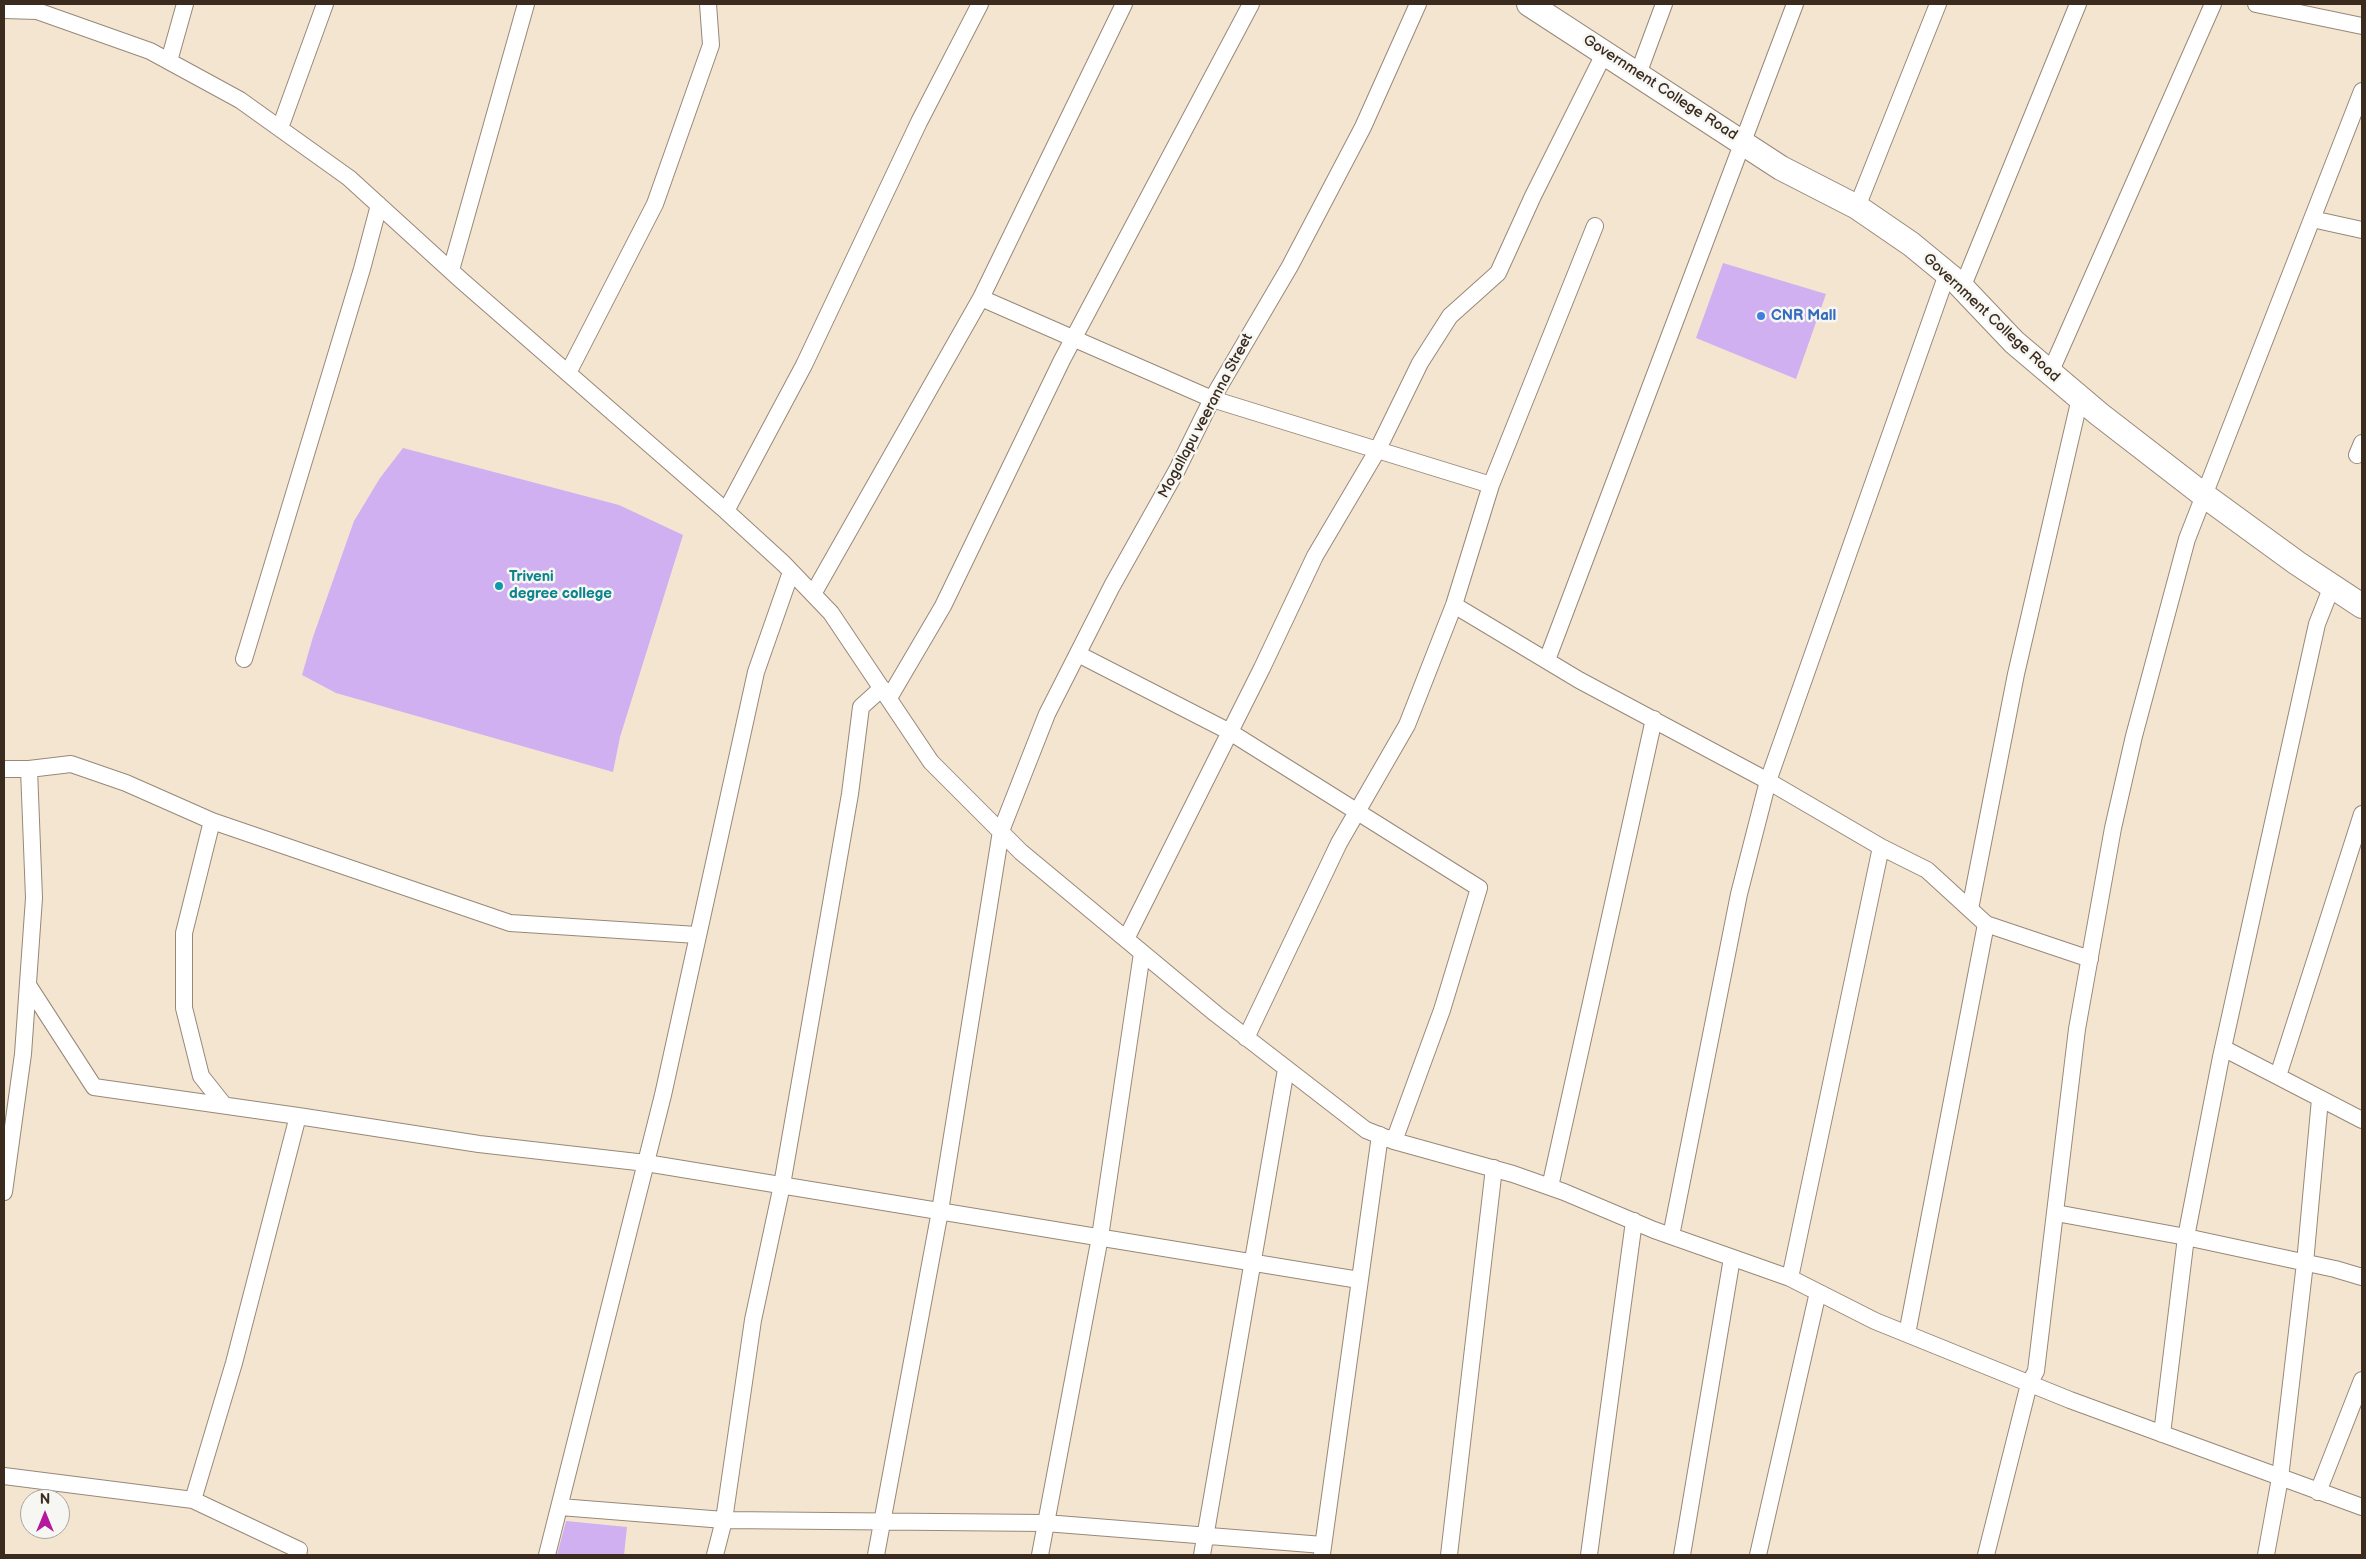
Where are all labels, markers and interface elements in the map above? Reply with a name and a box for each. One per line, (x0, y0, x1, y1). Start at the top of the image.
street label: Government College Road (1579, 31, 1741, 145)
street label: Government College Road (1919, 250, 2063, 386)
place label: CNR Mall (1771, 307, 1836, 325)
marker: CNR Mall (1755, 310, 1767, 322)
street label: Mogallapu veeranna Street (1155, 331, 1257, 501)
place label: Triveni degree college (509, 568, 612, 603)
marker: Triveni degree college (493, 580, 505, 592)
north arrow (20, 1489, 70, 1539)
text: N (40, 1491, 50, 1508)

